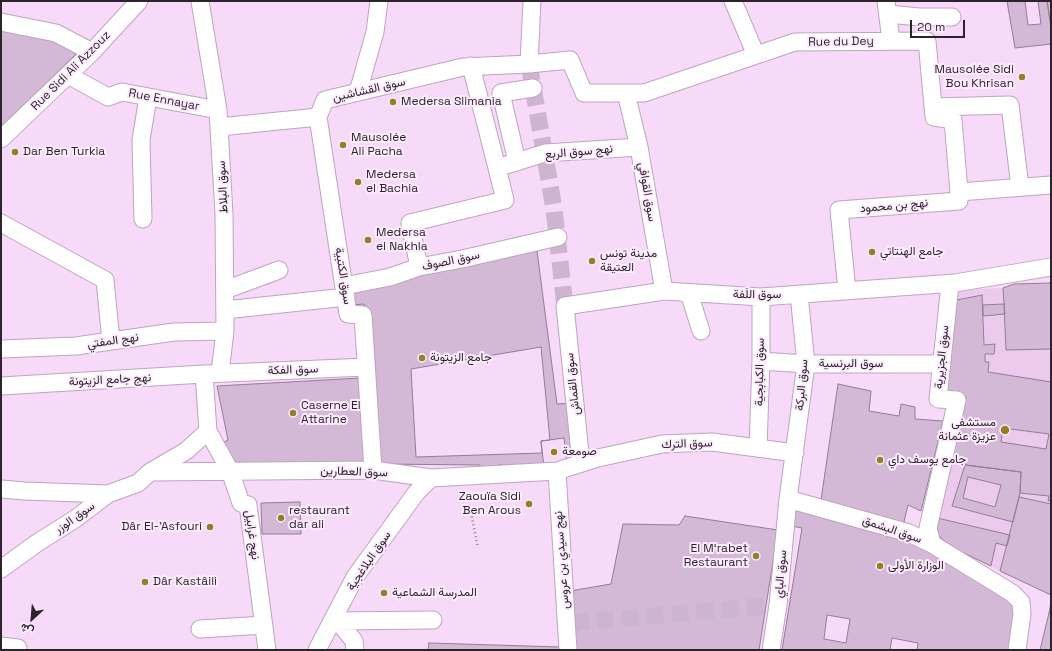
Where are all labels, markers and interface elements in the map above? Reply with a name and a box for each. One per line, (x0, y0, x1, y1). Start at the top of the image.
scale bar (912, 12, 967, 38)
text: 20 m (917, 19, 945, 35)
street label: Rue Sidi Ali Azzouz (28, 28, 114, 114)
street label: Rue du Dey (808, 34, 874, 50)
place label: Mausolée Sidi Bou Khrisan (935, 63, 1014, 91)
marker: Mausolée Sidi Bou Khrisan (1017, 72, 1027, 82)
street label: سوق القشاشين (331, 75, 407, 105)
street label: Rue Ennayar (127, 86, 201, 114)
place label: Medersa Slimania (401, 95, 502, 109)
marker: Medersa Slimania (388, 97, 398, 107)
place label: Mausolée Ali Pacha (351, 131, 406, 159)
marker: Mausolée Ali Pacha (338, 140, 348, 150)
street label: نهج سوق الربع (544, 142, 614, 162)
place label: Dar Ben Turkia (23, 145, 105, 159)
marker: Dar Ben Turkia (10, 147, 20, 157)
street label: سوق البلاط (214, 160, 232, 214)
street label: سوق القوافي (635, 161, 659, 223)
place label: Medersa el Bachia (366, 168, 418, 196)
marker: Medersa el Bachia (353, 177, 363, 187)
street label: نهج بن محمود (859, 196, 929, 216)
place label: Medersa el Nakhla (376, 226, 428, 254)
marker: Medersa el Nakhla (363, 235, 373, 245)
place label: جامع الهنتاتي (880, 245, 943, 259)
street label: سوق الكتبية (331, 246, 355, 306)
place label: مدينة تونس العتيقة (600, 247, 657, 275)
marker: جامع الهنتاتي (867, 247, 877, 257)
street label: سوق الصوف (421, 248, 481, 274)
marker: مدينة تونس العتيقة (587, 256, 597, 266)
street label: سوق اللَفة (733, 288, 781, 302)
street label: سوق الجزيرية (931, 324, 953, 390)
street label: نهج المفتي (86, 330, 140, 352)
street label: سوق الكبابجية (752, 338, 768, 406)
place label: جامع الزيتونة (430, 351, 492, 365)
street label: سوق القماش (563, 352, 583, 416)
marker: جامع الزيتونة (417, 353, 427, 363)
street label: سوق البرنسية (819, 357, 883, 371)
street label: سوق البركة (793, 359, 811, 411)
street label: سوق الفكة (267, 362, 319, 378)
street label: نهج جامع الزيتونة (68, 371, 152, 389)
place label: Caserne El Attarine (301, 399, 361, 427)
marker: Caserne El Attarine (288, 408, 298, 418)
place label: مستشفى عزيزة عثمانة (938, 416, 996, 444)
marker: مستشفى عزيزة عثمانة (999, 424, 1011, 436)
street label: سوق الترك (661, 436, 713, 452)
place label: صومعة (562, 445, 597, 459)
marker: صومعة (549, 447, 559, 457)
place label: جامع يوسف داي (888, 453, 966, 467)
marker: جامع يوسف داي (875, 455, 885, 465)
street label: سوق العطارين (320, 464, 388, 480)
place label: Zaouïa Sidi Ben Arous (459, 490, 521, 518)
street label: سوق الوزر (52, 499, 98, 537)
marker: Zaouïa Sidi Ben Arous (524, 499, 534, 509)
place label: restaurant dar ali (289, 504, 350, 532)
street label: نهج غرابيل (241, 509, 263, 561)
street label: نهج سيدي بن عروس (551, 511, 573, 609)
marker: restaurant dar ali (276, 513, 286, 523)
street label: سوق البشمق (860, 513, 924, 547)
place label: Dâr El-'Asfouri (121, 520, 202, 534)
marker: Dâr El-'Asfouri (205, 522, 215, 532)
street label: سوق البلاغجية (344, 528, 394, 594)
place label: El M‘rabet Restaurant (684, 542, 748, 570)
street label: سوق الباي (772, 549, 790, 599)
marker: El M‘rabet Restaurant (751, 551, 761, 561)
place label: الوزارة الأولى (888, 559, 944, 573)
marker: الوزارة الأولى (875, 561, 885, 571)
place label: Dâr Kastâili (153, 575, 217, 589)
marker: Dâr Kastâili (140, 577, 150, 587)
place label: المدرسة الشماعية (392, 586, 477, 600)
marker: المدرسة الشماعية (379, 588, 389, 598)
north arrow (12, 599, 52, 639)
text: ش (18, 621, 36, 639)

